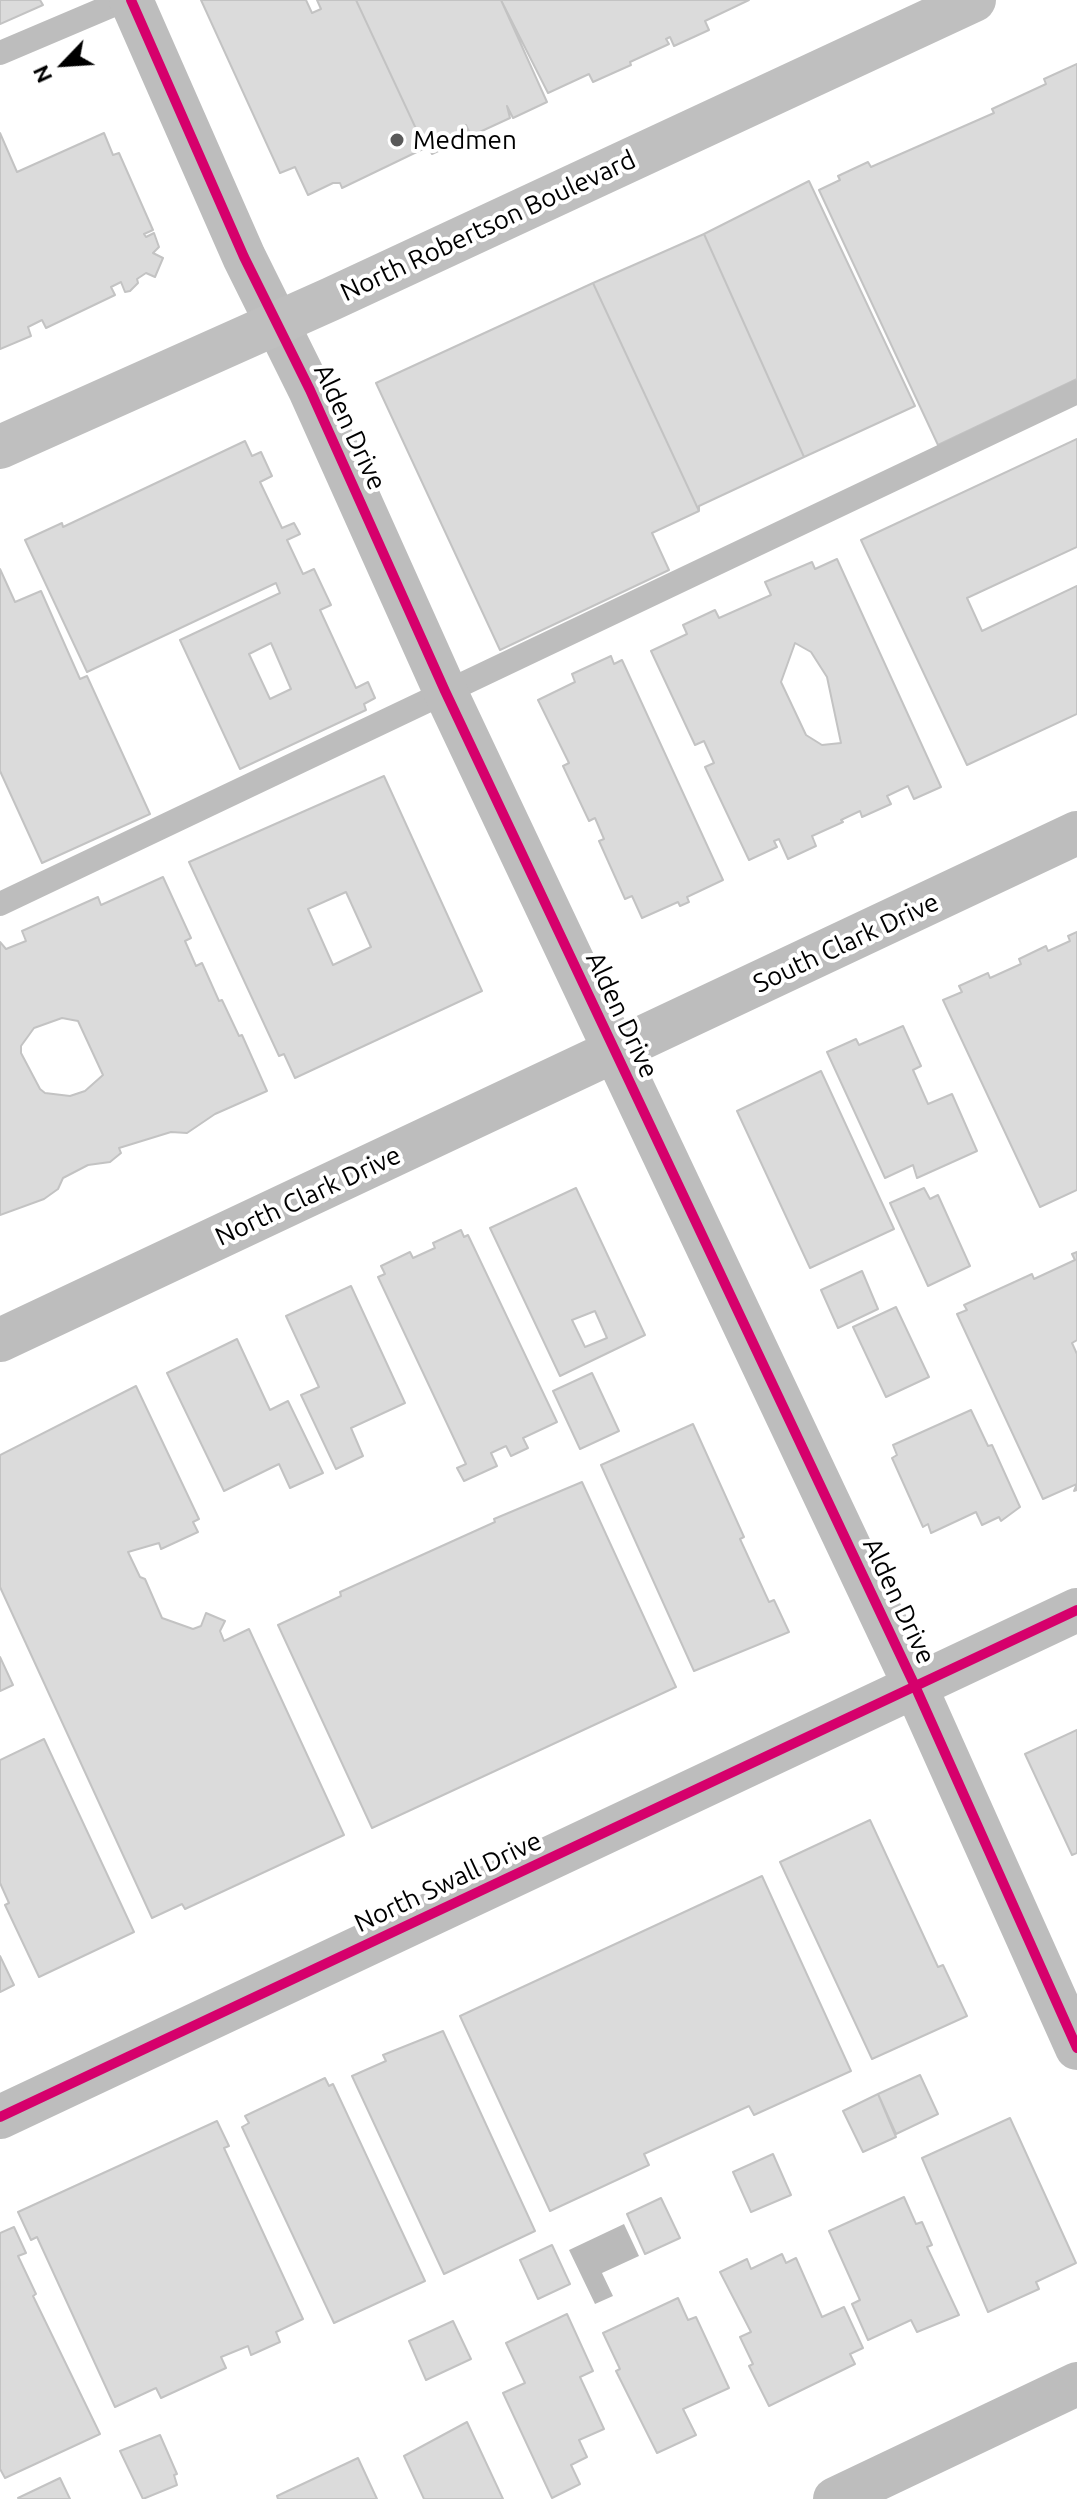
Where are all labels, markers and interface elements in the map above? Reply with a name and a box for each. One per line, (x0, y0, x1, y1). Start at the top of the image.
north arrow (24, 24, 104, 104)
text: N (27, 62, 57, 87)
place label: Medmen (413, 124, 517, 156)
marker: Medmen (388, 131, 406, 149)
street label: North Robertson Boulevard (336, 144, 640, 308)
street label: Alden Drive (307, 359, 393, 495)
street label: South Clark Drive (748, 886, 944, 1000)
street label: Alden Drive (579, 947, 665, 1083)
street label: North Clark Drive (210, 1139, 406, 1253)
street label: Alden Drive (856, 1533, 942, 1669)
street label: North Swall Drive (350, 1825, 546, 1939)

